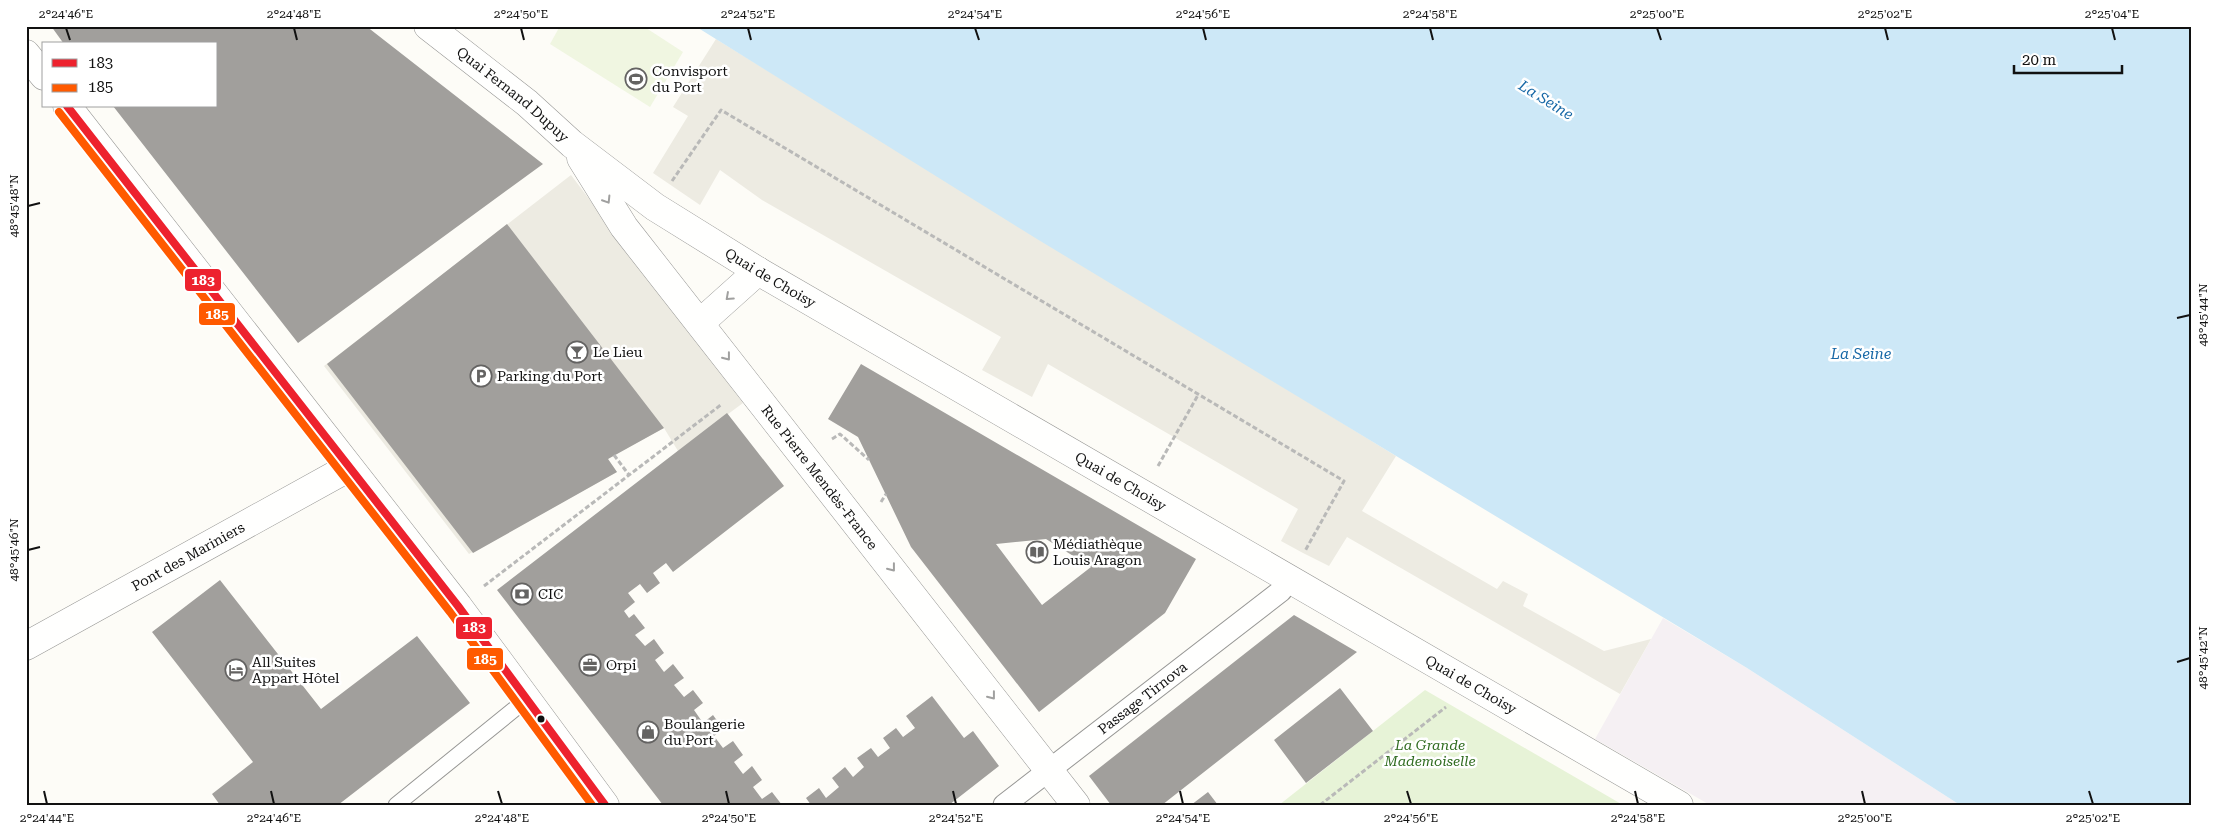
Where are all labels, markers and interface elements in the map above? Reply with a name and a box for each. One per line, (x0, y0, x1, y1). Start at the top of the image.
text: 2°24'46"E (39, 7, 93, 21)
text: 2°24'48"E (267, 7, 321, 21)
text: 2°24'50"E (494, 7, 548, 21)
text: 2°24'52"E (721, 7, 775, 21)
text: 2°24'54"E (948, 7, 1002, 21)
text: 2°24'56"E (1176, 7, 1230, 21)
text: 2°24'58"E (1403, 7, 1457, 21)
text: 2°25'00"E (1630, 7, 1684, 21)
text: 2°25'02"E (1858, 7, 1912, 21)
text: 2°25'04"E (2085, 7, 2139, 21)
legend (42, 42, 218, 108)
scale bar (2014, 42, 2122, 74)
street label: Quai Fernand Dupuy (454, 43, 573, 146)
text: 20 m (2022, 51, 2057, 69)
text: 183 (88, 54, 113, 72)
place label: Convisport du Port (652, 63, 728, 95)
sports icon: Convisport du Port (624, 67, 648, 91)
water label: La Seine (1515, 76, 1577, 124)
text: 185 (88, 78, 113, 96)
text: 48°45'48"N (7, 174, 21, 238)
one-way arrow (601, 195, 610, 204)
street label: Quai de Choisy (722, 245, 819, 311)
line badge: 183 (184, 268, 222, 292)
text: 183 (191, 272, 215, 288)
text: 48°45'44"N (2196, 283, 2210, 347)
one-way arrow (726, 291, 735, 300)
line badge: 185 (198, 302, 236, 326)
text: 185 (205, 306, 229, 322)
bar icon: Le Lieu (565, 340, 589, 364)
place label: Le Lieu (593, 344, 643, 360)
water label: La Seine (1830, 345, 1892, 363)
one-way arrow (721, 351, 729, 360)
parking icon: Parking du Port (469, 364, 493, 388)
place label: Parking du Port (497, 368, 603, 384)
street label: Rue Pierre Mendès-France (758, 402, 881, 553)
street label: Quai de Choisy (1072, 449, 1170, 514)
text: 48°45'46"N (7, 518, 21, 582)
street label: Pont des Mariniers (129, 519, 247, 594)
place label: Médiathèque Louis Aragon (1053, 536, 1143, 568)
library icon: Médiathèque Louis Aragon (1025, 540, 1049, 564)
one-way arrow (886, 562, 894, 571)
bank icon: CIC (510, 582, 534, 606)
place label: CIC (538, 586, 563, 602)
line badge: 183 (455, 616, 493, 640)
text: 183 (462, 619, 486, 635)
text: 48°45'42"N (2196, 626, 2210, 690)
line badge: 185 (466, 647, 504, 671)
text: 185 (473, 651, 497, 667)
street label: Quai de Choisy (1423, 652, 1520, 717)
office icon: Orpi (578, 653, 602, 677)
place label: All Suites Appart Hôtel (252, 654, 340, 686)
place label: Orpi (606, 657, 637, 673)
hotel icon: All Suites Appart Hôtel (224, 658, 248, 682)
street label: Passage Tirnova (1095, 658, 1191, 737)
one-way arrow (986, 690, 994, 699)
unlabelled marker (536, 714, 546, 724)
place label: Boulangerie du Port (664, 716, 745, 748)
shop icon: Boulangerie du Port (636, 720, 660, 744)
park label: La Grande Mademoiselle (1383, 737, 1476, 769)
text: 2°24'44"E (20, 811, 74, 825)
text: 2°24'46"E (247, 811, 301, 825)
text: 2°24'48"E (475, 811, 529, 825)
text: 2°24'50"E (702, 811, 756, 825)
text: 2°24'52"E (929, 811, 983, 825)
text: 2°24'54"E (1156, 811, 1210, 825)
text: 2°24'56"E (1384, 811, 1438, 825)
text: 2°24'58"E (1611, 811, 1665, 825)
text: 2°25'00"E (1838, 811, 1892, 825)
text: 2°25'02"E (2066, 811, 2120, 825)

